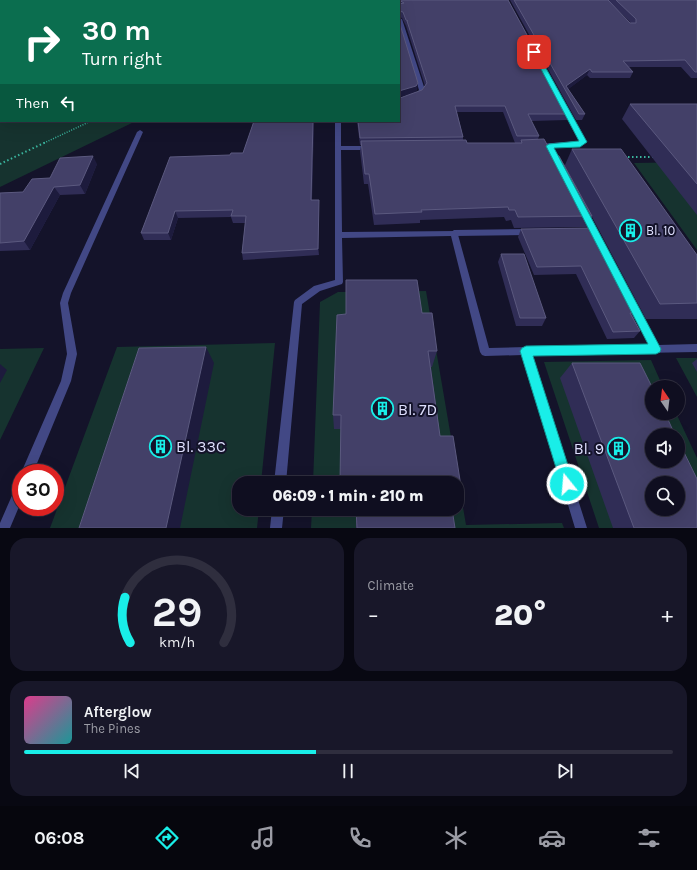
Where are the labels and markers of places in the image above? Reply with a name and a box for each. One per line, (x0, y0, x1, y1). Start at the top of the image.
pin (517, 35, 551, 69)
building icon: Bl. 10 (617, 217, 643, 243)
place label: Bl. 10 (646, 223, 675, 238)
building icon: Bl. 7D (369, 396, 395, 422)
place label: Bl. 7D (398, 400, 437, 419)
building icon: Bl. 33C (148, 433, 174, 459)
building icon: Bl. 9 (606, 435, 632, 461)
place label: Bl. 33C (176, 437, 226, 456)
place label: Bl. 9 (574, 439, 604, 458)

